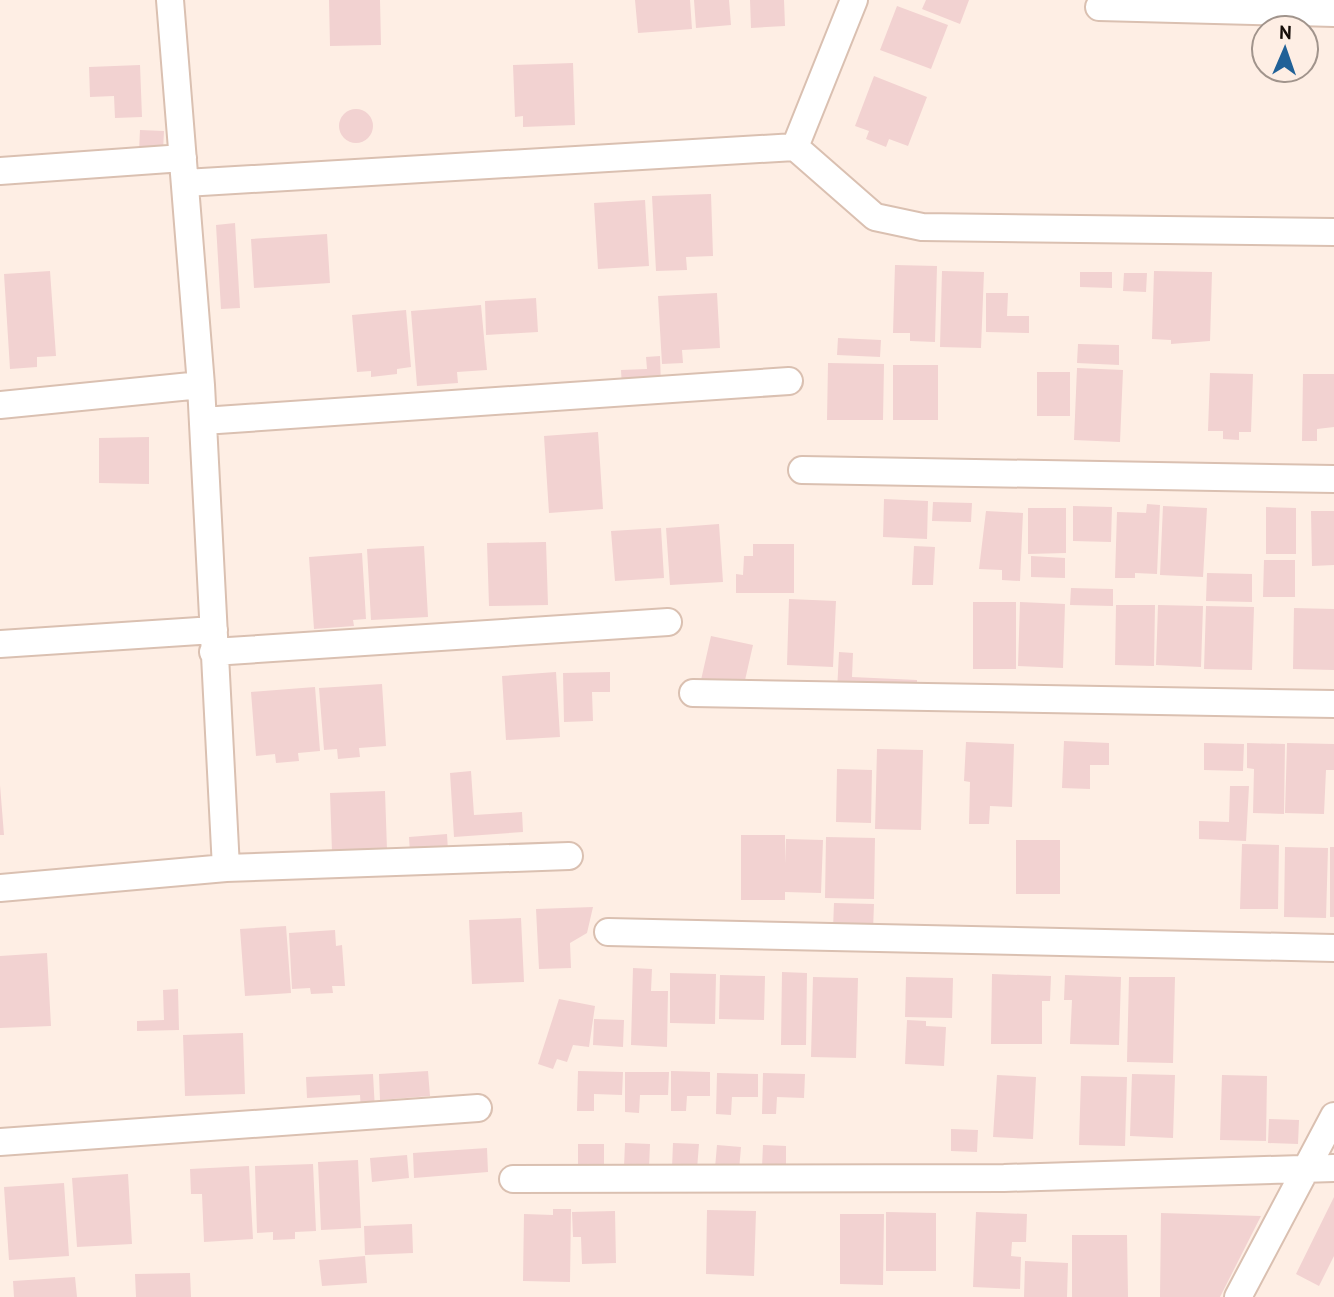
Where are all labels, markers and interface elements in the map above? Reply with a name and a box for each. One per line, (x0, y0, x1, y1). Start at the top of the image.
north arrow (1250, 14, 1320, 84)
text: N (1279, 20, 1292, 44)

